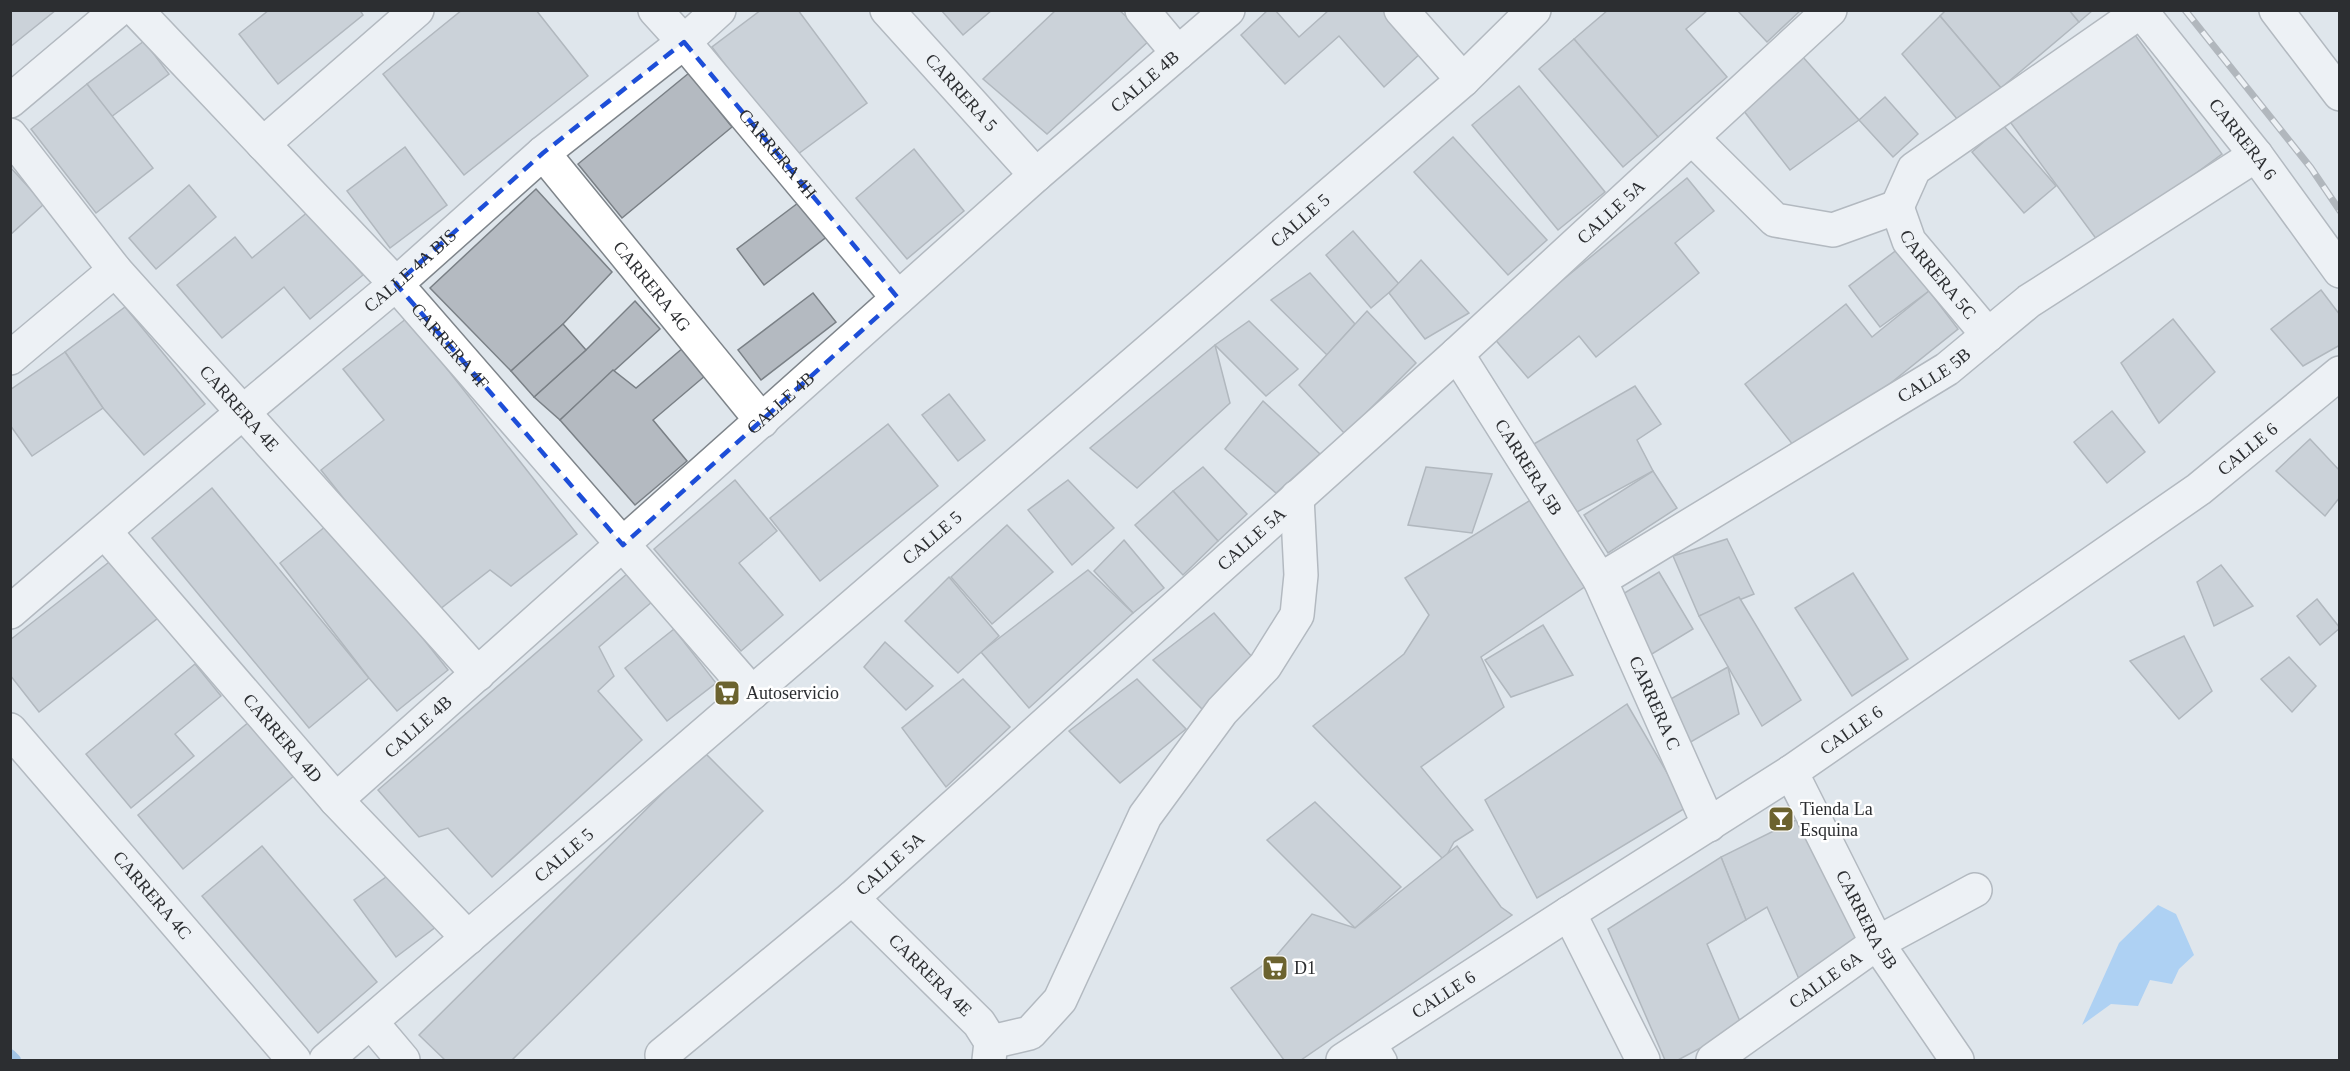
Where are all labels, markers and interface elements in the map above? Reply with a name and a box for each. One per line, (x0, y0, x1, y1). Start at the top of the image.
street label: CALLE 4B (1107, 47, 1183, 116)
street label: CARRERA 5 (921, 49, 1002, 135)
street label: CARRERA 6 (2205, 94, 2281, 184)
street label: CARRERA 4H (734, 105, 821, 203)
street label: CALLE 5A (1573, 176, 1649, 248)
street label: CALLE 5 (1266, 189, 1334, 251)
street label: CALLE 4A BIS (360, 225, 461, 316)
street label: CARRERA 5C (1896, 227, 1980, 323)
street label: CARRERA 4G (609, 237, 695, 335)
street label: CARRERA 4F (407, 299, 493, 393)
street label: CALLE 5B (1894, 344, 1975, 407)
street label: CARRERA 4E (196, 361, 283, 455)
street label: CALLE 4B (743, 368, 818, 438)
street label: CARRERA 5B (1491, 416, 1566, 519)
street label: CALLE 6 (2214, 419, 2282, 480)
street label: CALLE 5A (1213, 503, 1290, 575)
street label: CALLE 5 (898, 507, 966, 569)
street label: CARRERA C (1625, 653, 1684, 753)
supermarket icon: Autoservicio (712, 678, 742, 708)
place label: Autoservicio (746, 683, 839, 703)
street label: CARRERA 4D (239, 690, 326, 786)
street label: CALLE 4B (380, 691, 456, 762)
street label: CALLE 6 (1816, 702, 1886, 759)
place label: Tienda La Esquina (1800, 799, 1873, 840)
bar icon: Tienda La Esquina (1766, 804, 1796, 834)
street label: CALLE 5 (530, 824, 597, 886)
street label: CALLE 5A (852, 828, 928, 900)
street label: CARRERA 4C (109, 847, 196, 943)
street label: CARRERA 5B (1832, 867, 1902, 973)
street label: CARRERA 4E (885, 930, 976, 1020)
street label: CALLE 6A (1785, 947, 1866, 1013)
supermarket icon: D1 (1260, 953, 1290, 983)
place label: D1 (1294, 958, 1316, 978)
street label: CALLE 6 (1408, 967, 1479, 1022)

